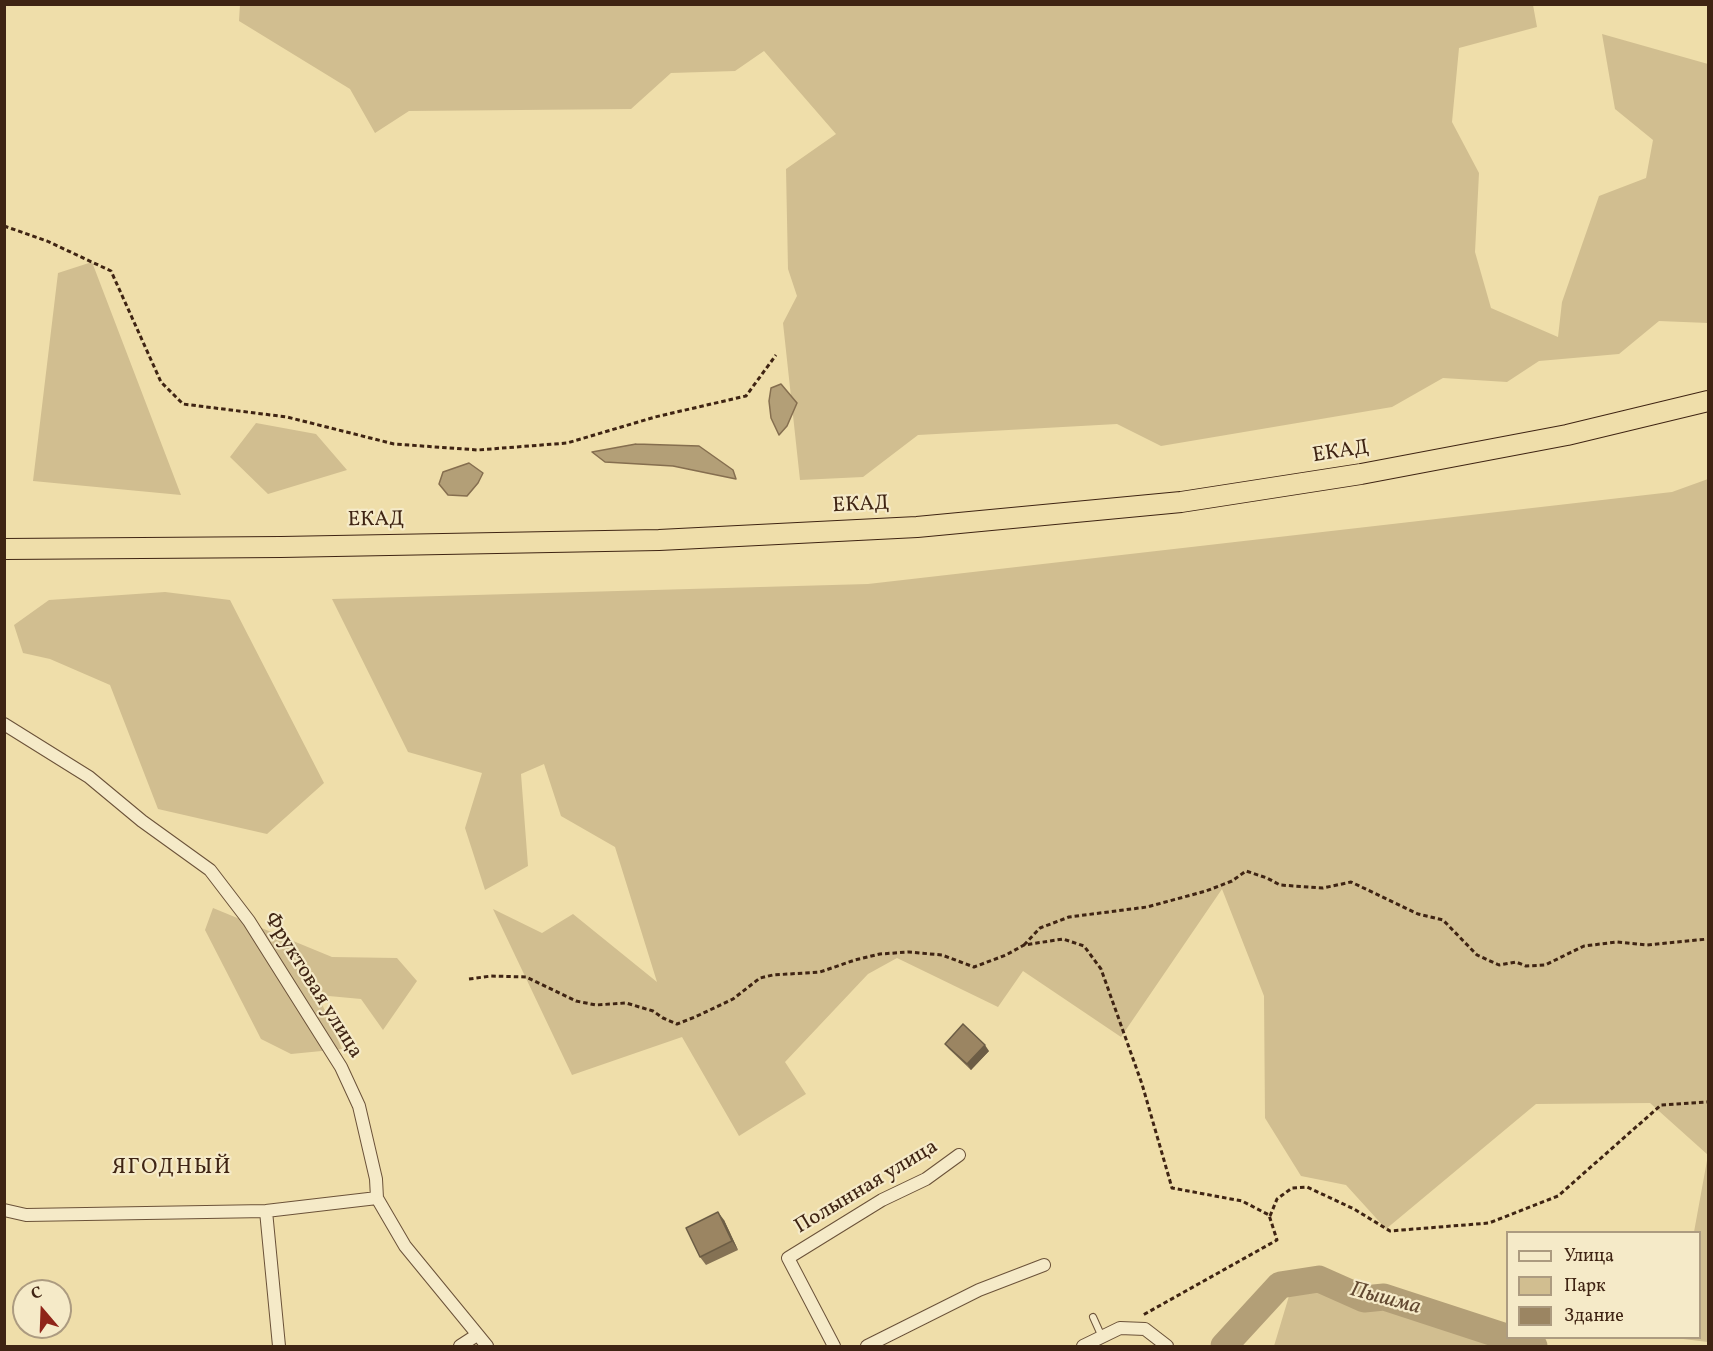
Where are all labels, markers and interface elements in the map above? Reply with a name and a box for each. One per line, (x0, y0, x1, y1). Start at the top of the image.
street label: ЕКАД (1311, 436, 1371, 470)
street label: ЕКАД (832, 492, 890, 520)
street label: ЕКАД (347, 508, 405, 534)
street label: Фруктовая улица (257, 908, 367, 1064)
street label: Полынная улица (791, 1135, 943, 1241)
district label: ЯГОДНЫЙ (112, 1156, 232, 1182)
legend (1506, 1231, 1701, 1339)
text: Улица (1564, 1244, 1614, 1269)
text: Парк (1564, 1274, 1606, 1299)
water label: Пышма (1347, 1278, 1423, 1322)
north arrow (12, 1279, 72, 1339)
text: С (28, 1282, 45, 1306)
text: Здание (1564, 1304, 1624, 1329)

